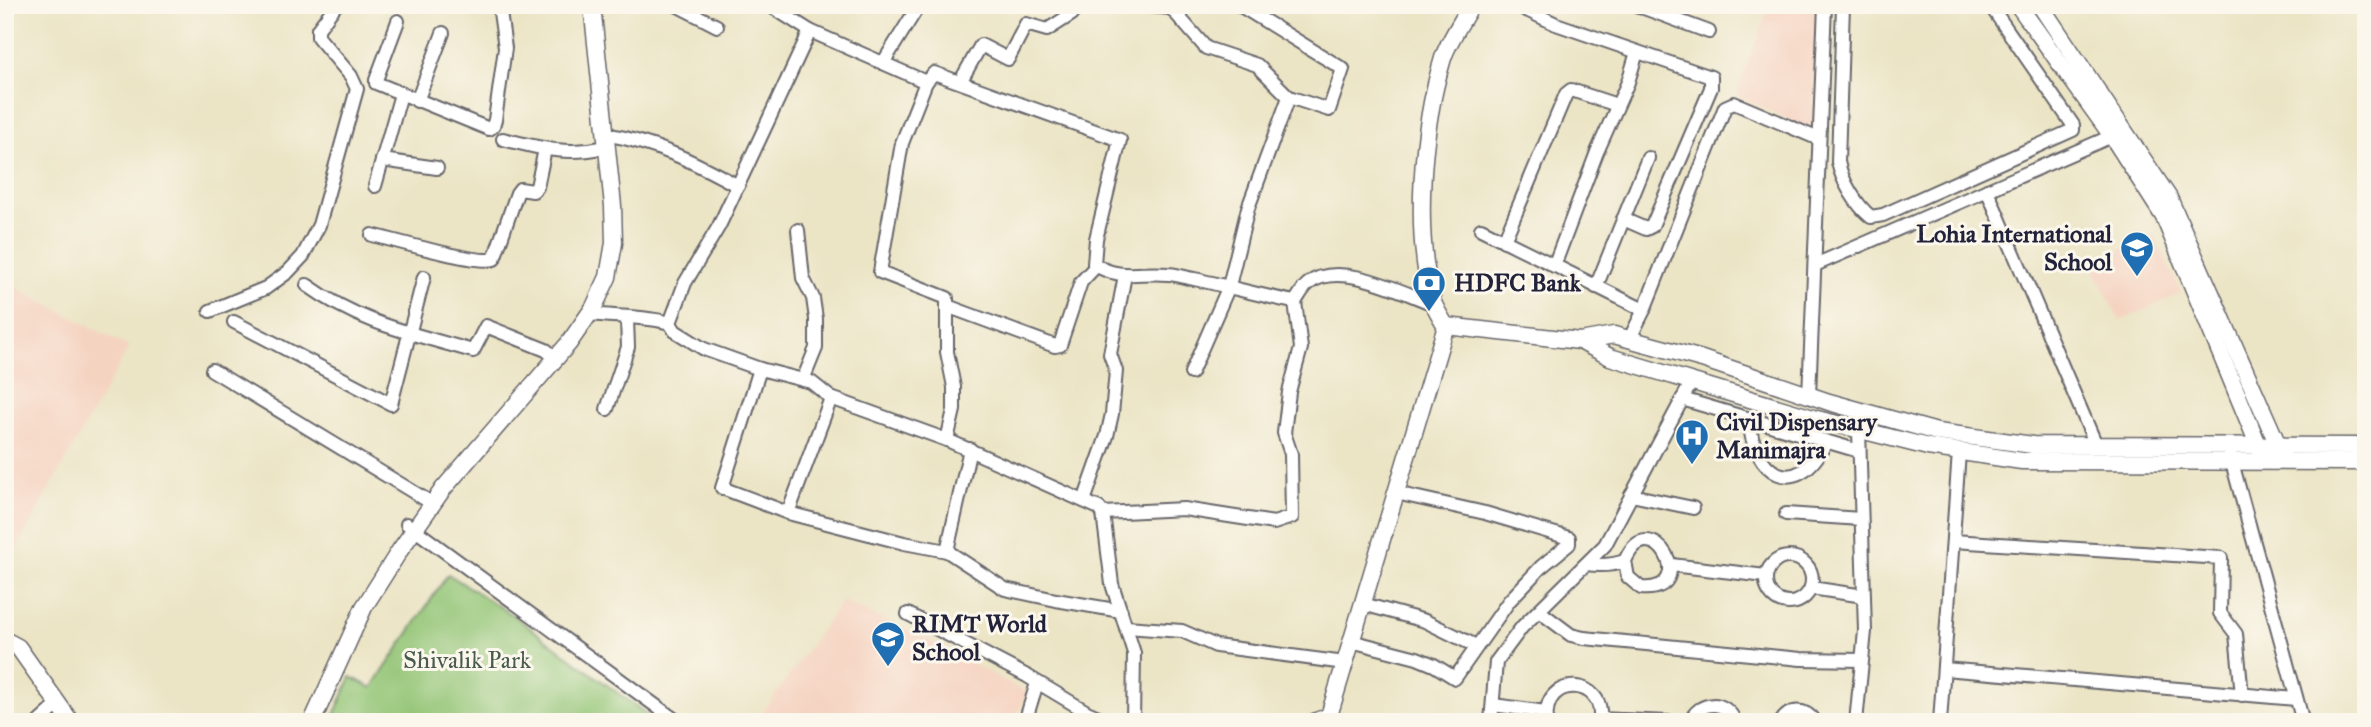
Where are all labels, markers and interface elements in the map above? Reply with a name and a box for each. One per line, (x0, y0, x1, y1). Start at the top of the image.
place label: Lohia International School (1916, 219, 2113, 277)
school or university icon: Lohia International School (2118, 229, 2156, 278)
bank icon: HDFC Bank (1410, 264, 1448, 313)
place label: HDFC Bank (1454, 268, 1582, 298)
place label: Civil Dispensary Manimajra (1716, 407, 1879, 465)
hospital icon: Civil Dispensary Manimajra (1673, 417, 1711, 466)
place label: RIMT World School (912, 609, 1048, 667)
school or university icon: RIMT World School (869, 619, 907, 668)
park label: Shivalik Park (403, 645, 532, 675)

